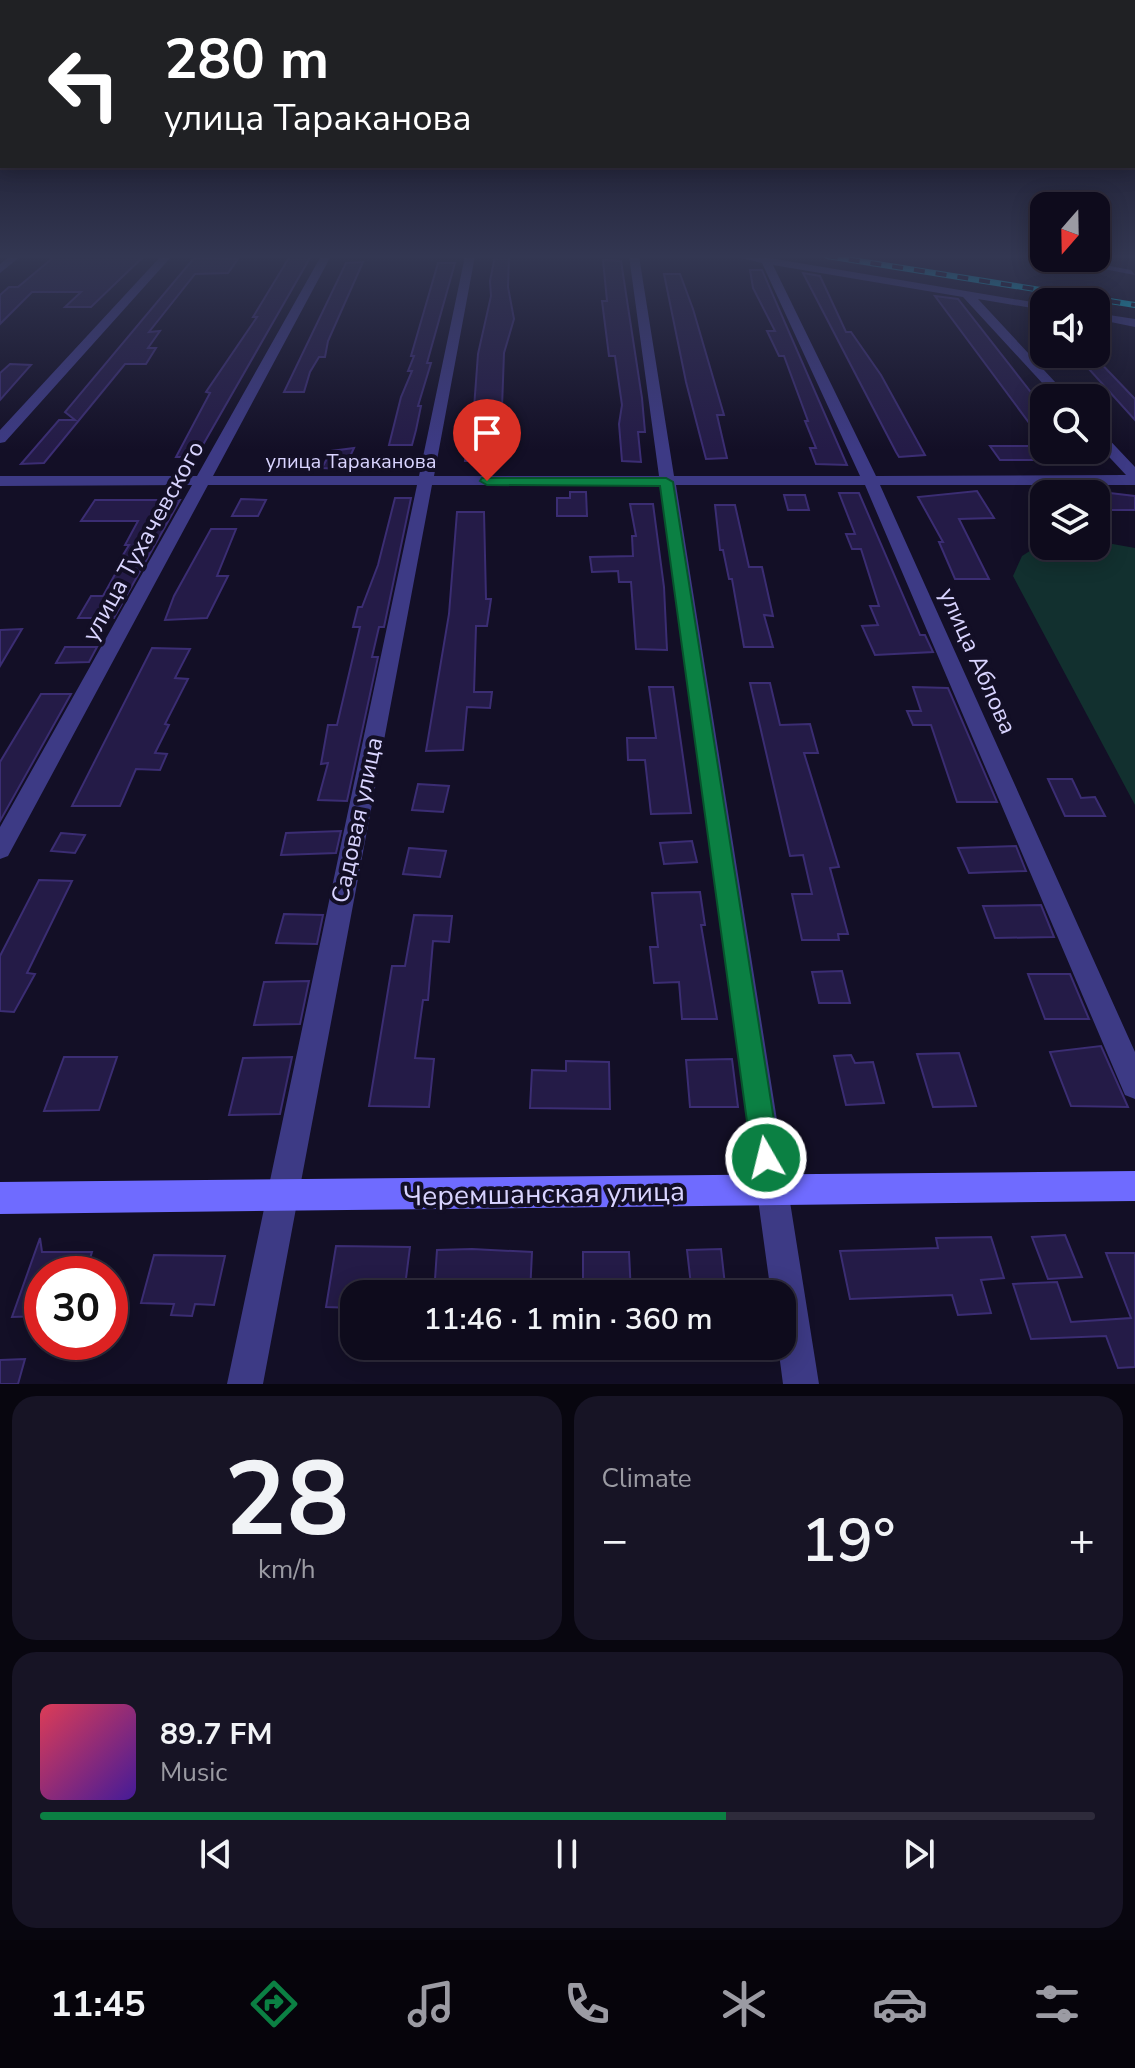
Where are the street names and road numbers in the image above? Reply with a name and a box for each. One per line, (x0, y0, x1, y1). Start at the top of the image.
street label: улица Тухачевского (74, 435, 212, 647)
street label: улица Тараканова (266, 448, 436, 475)
street label: улица Аблова (931, 583, 1025, 739)
street label: Садовая улица (324, 734, 390, 906)
street label: Черемшанская улица (403, 1173, 685, 1215)

